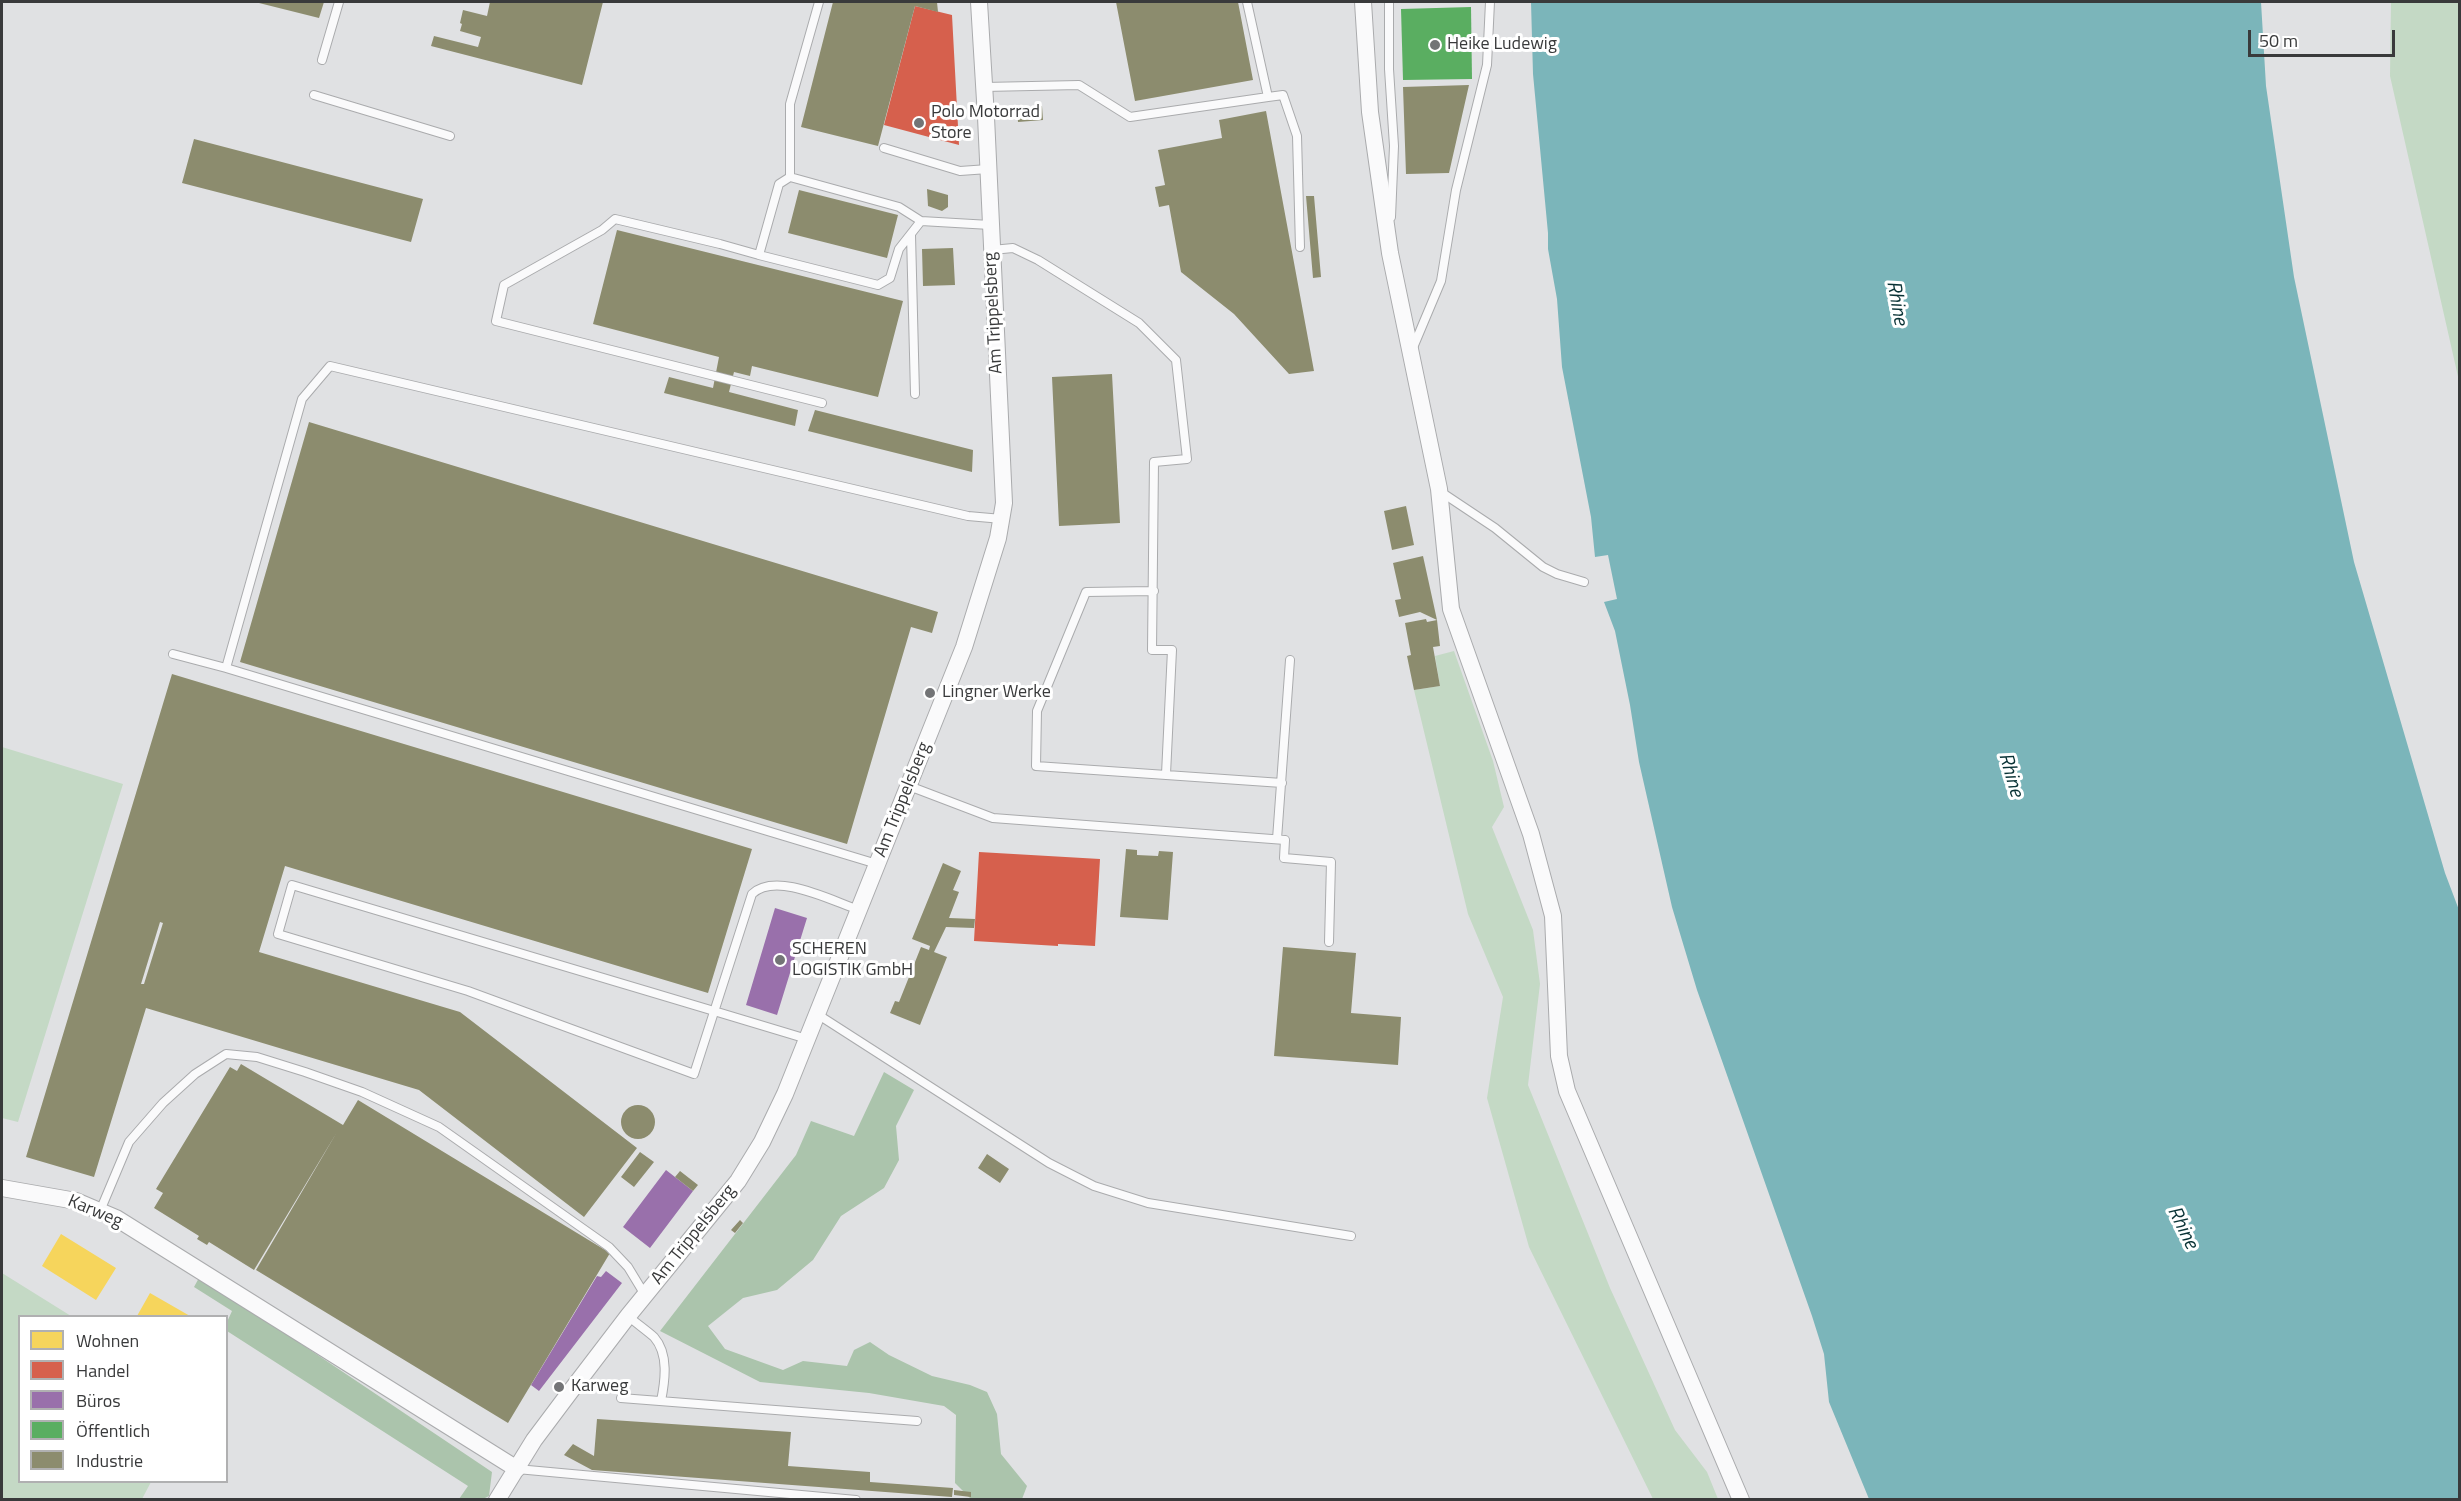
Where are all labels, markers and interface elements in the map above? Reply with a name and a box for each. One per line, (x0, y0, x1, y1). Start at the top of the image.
scale bar (2251, 18, 2398, 56)
text: 50 m (2259, 27, 2298, 54)
place label: Heike Ludewig (1447, 34, 1557, 56)
marker: Heike Ludewig (1428, 38, 1442, 52)
place label: Polo Motorrad Store (931, 102, 1040, 144)
marker: Polo Motorrad Store (912, 116, 926, 130)
street label: Am Trippelsberg (980, 251, 1008, 375)
water label: Rhine (1880, 279, 1912, 327)
place label: Lingner Werke (942, 682, 1051, 704)
marker: Lingner Werke (923, 686, 937, 700)
street label: Am Trippelsberg (870, 739, 936, 861)
water label: Rhine (1992, 750, 2028, 800)
place label: SCHEREN LOGISTIK GmbH (792, 939, 913, 982)
marker: SCHEREN LOGISTIK GmbH (773, 953, 787, 967)
street label: Am Trippelsberg (647, 1181, 741, 1289)
street label: Karweg (64, 1191, 126, 1233)
water label: Rhine (2161, 1203, 2203, 1253)
legend (18, 1315, 228, 1483)
text: Wohnen (76, 1327, 139, 1354)
text: Handel (76, 1357, 130, 1384)
place label: Karweg (571, 1376, 628, 1398)
marker: Karweg (552, 1380, 566, 1394)
text: Büros (76, 1387, 121, 1414)
text: Öffentlich (76, 1417, 150, 1444)
text: Industrie (76, 1447, 143, 1474)

